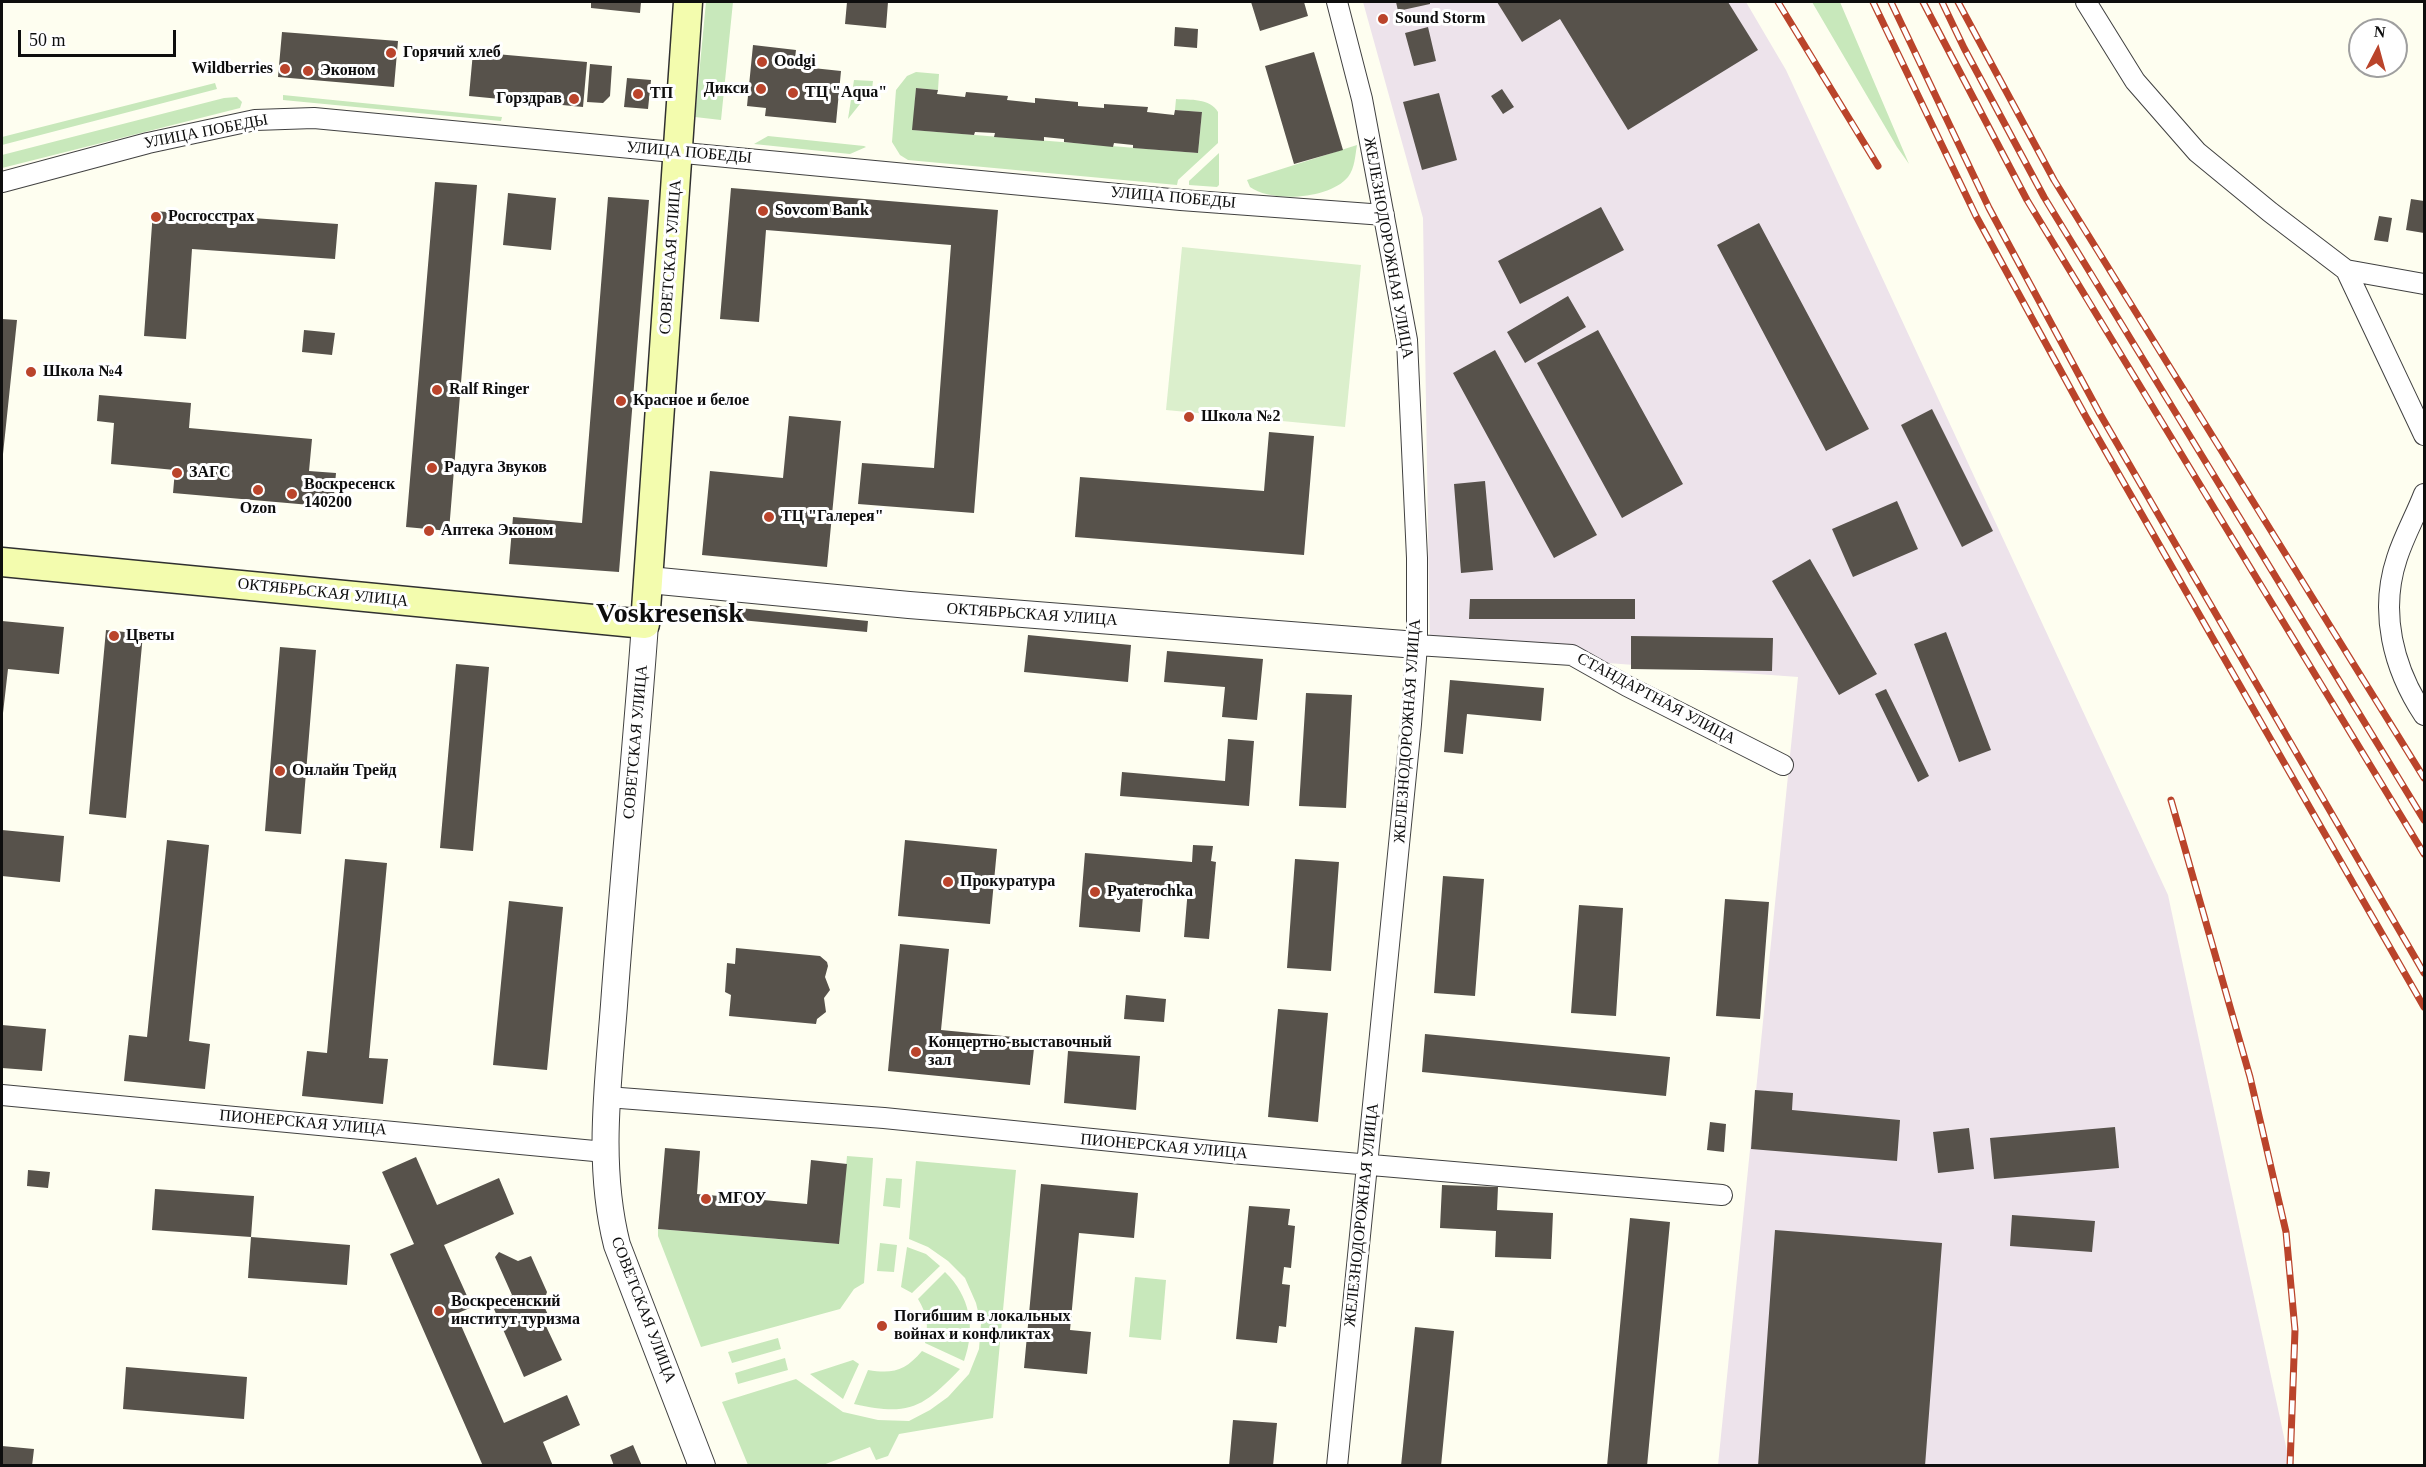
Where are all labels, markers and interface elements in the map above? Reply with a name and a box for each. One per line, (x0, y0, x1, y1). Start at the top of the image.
place label: Sound Storm (1395, 9, 1485, 29)
marker: Sound Storm (1376, 12, 1390, 26)
scale bar (21, 18, 178, 56)
north arrow (2348, 18, 2408, 78)
text: N (2373, 23, 2386, 41)
text: 50 m (29, 30, 66, 50)
place label: Горячий хлеб (403, 43, 501, 63)
marker: Горячий хлеб (384, 46, 398, 60)
place label: Oodgi (774, 52, 816, 72)
marker: Oodgi (755, 55, 769, 69)
place label: Wildberries (192, 59, 273, 79)
place label: Эконом (320, 61, 376, 81)
marker: Wildberries (278, 62, 292, 76)
marker: Эконом (301, 64, 315, 78)
place label: Дикси (704, 79, 749, 99)
marker: Дикси (754, 82, 768, 96)
place label: ТЦ "Aqua" (805, 83, 887, 103)
place label: ТП (650, 84, 673, 104)
marker: ТЦ "Aqua" (786, 86, 800, 100)
marker: ТП (631, 87, 645, 101)
place label: Горздрав (496, 89, 562, 109)
marker: Горздрав (567, 92, 581, 106)
street label: УЛИЦА ПОБЕДЫ (142, 111, 270, 153)
street label: ЖЕЛЕЗНОДОРОЖНАЯ УЛИЦА (1359, 136, 1417, 360)
street label: УЛИЦА ПОБЕДЫ (625, 138, 753, 168)
street label: СОВЕТСКАЯ УЛИЦА (656, 179, 686, 335)
street label: УЛИЦА ПОБЕДЫ (1109, 183, 1237, 213)
place label: Sovcom Bank (775, 201, 869, 221)
marker: Sovcom Bank (756, 204, 770, 218)
place label: Росгосстрах (168, 207, 254, 227)
marker: Росгосстрах (149, 210, 163, 224)
place label: Школа №4 (43, 362, 122, 382)
marker: Школа №4 (24, 365, 38, 379)
place label: Ralf Ringer (449, 380, 529, 400)
marker: Ralf Ringer (430, 383, 444, 397)
place label: Красное и белое (633, 391, 749, 411)
marker: Красное и белое (614, 394, 628, 408)
place label: Школа №2 (1201, 407, 1280, 427)
marker: Школа №2 (1182, 410, 1196, 424)
place label: Радуга Звуков (444, 458, 547, 478)
marker: Радуга Звуков (425, 461, 439, 475)
place label: ЗАГС (189, 463, 231, 483)
marker: ЗАГС (170, 466, 184, 480)
place label: Воскресенск 140200 (304, 475, 395, 513)
marker: Ozon (251, 483, 265, 497)
marker: Воскресенск 140200 (285, 487, 299, 501)
place label: Ozon (240, 499, 276, 519)
place label: ТЦ "Галерея" (781, 507, 884, 527)
marker: ТЦ "Галерея" (762, 510, 776, 524)
place label: Аптека Эконом (441, 521, 553, 541)
marker: Аптека Эконом (422, 524, 436, 538)
street label: ОКТЯБРЬСКАЯ УЛИЦА (237, 574, 409, 612)
district label: Voskresensk (596, 598, 744, 632)
street label: ОКТЯБРЬСКАЯ УЛИЦА (946, 599, 1118, 631)
street label: ЖЕЛЕЗНОДОРОЖНАЯ УЛИЦА (1391, 618, 1425, 844)
place label: Цветы (126, 626, 175, 646)
marker: Цветы (107, 629, 121, 643)
street label: СТАНДАРТНАЯ УЛИЦА (1573, 649, 1739, 749)
street label: СОВЕТСКАЯ УЛИЦА (620, 664, 652, 820)
place label: Онлайн Трейд (292, 761, 396, 781)
marker: Онлайн Трейд (273, 764, 287, 778)
place label: Прокуратура (960, 872, 1055, 892)
marker: Прокуратура (941, 875, 955, 889)
place label: Pyaterochka (1107, 882, 1193, 902)
marker: Pyaterochka (1088, 885, 1102, 899)
place label: Концертно-выставочный зал (928, 1033, 1112, 1071)
marker: Концертно-выставочный зал (909, 1045, 923, 1059)
street label: ЖЕЛЕЗНОДОРОЖНАЯ УЛИЦА (1341, 1102, 1383, 1328)
street label: ПИОНЕРСКАЯ УЛИЦА (219, 1106, 387, 1140)
street label: ПИОНЕРСКАЯ УЛИЦА (1080, 1130, 1248, 1164)
place label: МГОУ (718, 1189, 766, 1209)
marker: МГОУ (699, 1192, 713, 1206)
street label: СОВЕТСКАЯ УЛИЦА (606, 1234, 680, 1386)
place label: Воскресенский институт туризма (451, 1292, 580, 1330)
marker: Воскресенский институт туризма (432, 1304, 446, 1318)
place label: Погибшим в локальных войнах и конфликтах (894, 1307, 1070, 1345)
marker: Погибшим в локальных войнах и конфликтах (875, 1319, 889, 1333)

